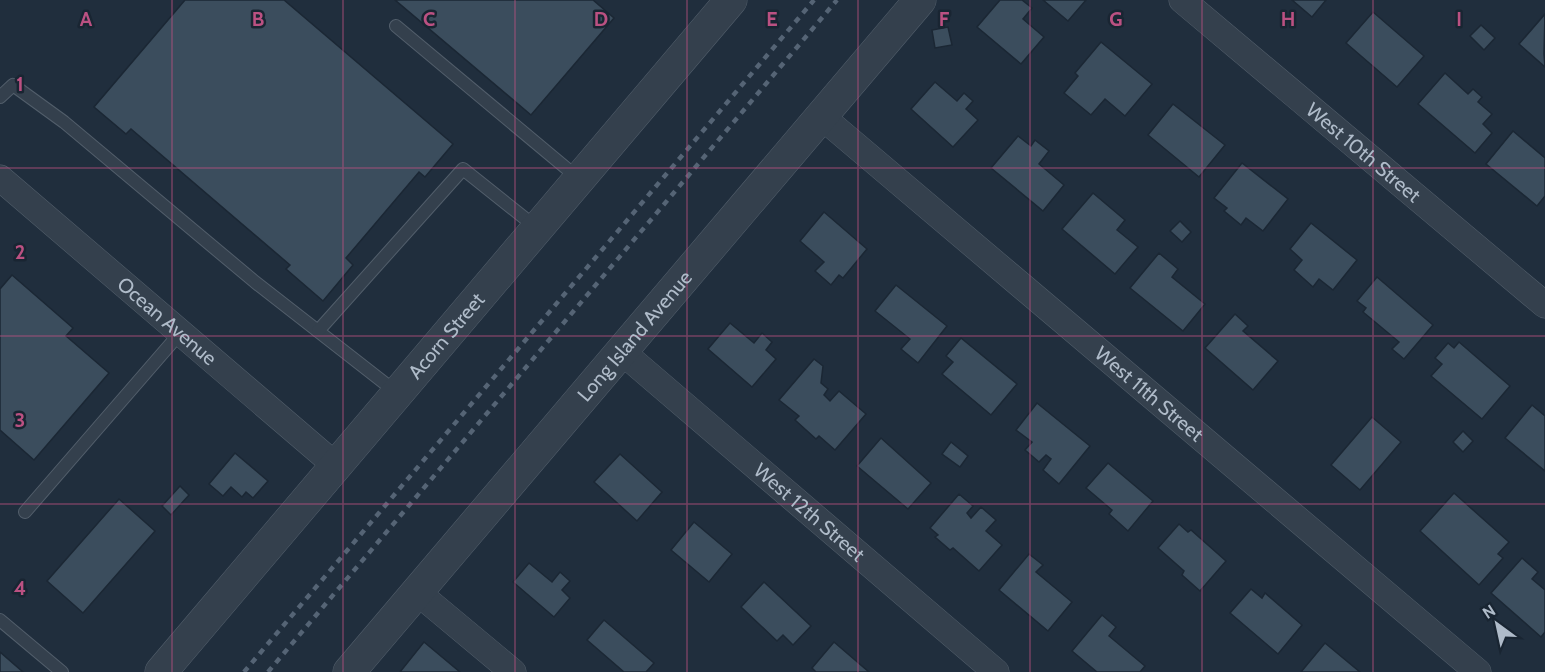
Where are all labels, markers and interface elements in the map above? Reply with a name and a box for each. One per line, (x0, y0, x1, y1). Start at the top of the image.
text: A (80, 7, 93, 31)
text: B (252, 7, 264, 31)
text: C (423, 7, 435, 31)
text: D (594, 7, 608, 31)
text: E (766, 7, 778, 31)
text: F (939, 7, 950, 31)
text: G (1109, 7, 1123, 31)
text: H (1281, 7, 1295, 31)
text: I (1456, 7, 1462, 31)
text: 1 (16, 72, 24, 96)
street label: West 10th Street (1301, 98, 1426, 207)
text: 2 (15, 240, 25, 264)
street label: Long Island Avenue (572, 266, 697, 406)
street label: Ocean Avenue (112, 272, 222, 370)
street label: Acorn Street (403, 287, 490, 384)
street label: West 11th Street (1090, 341, 1209, 447)
text: 3 (15, 408, 25, 432)
street label: West 12th Street (749, 458, 870, 567)
text: 4 (14, 576, 26, 600)
north arrow (1467, 594, 1527, 654)
text: N (1479, 601, 1499, 623)

